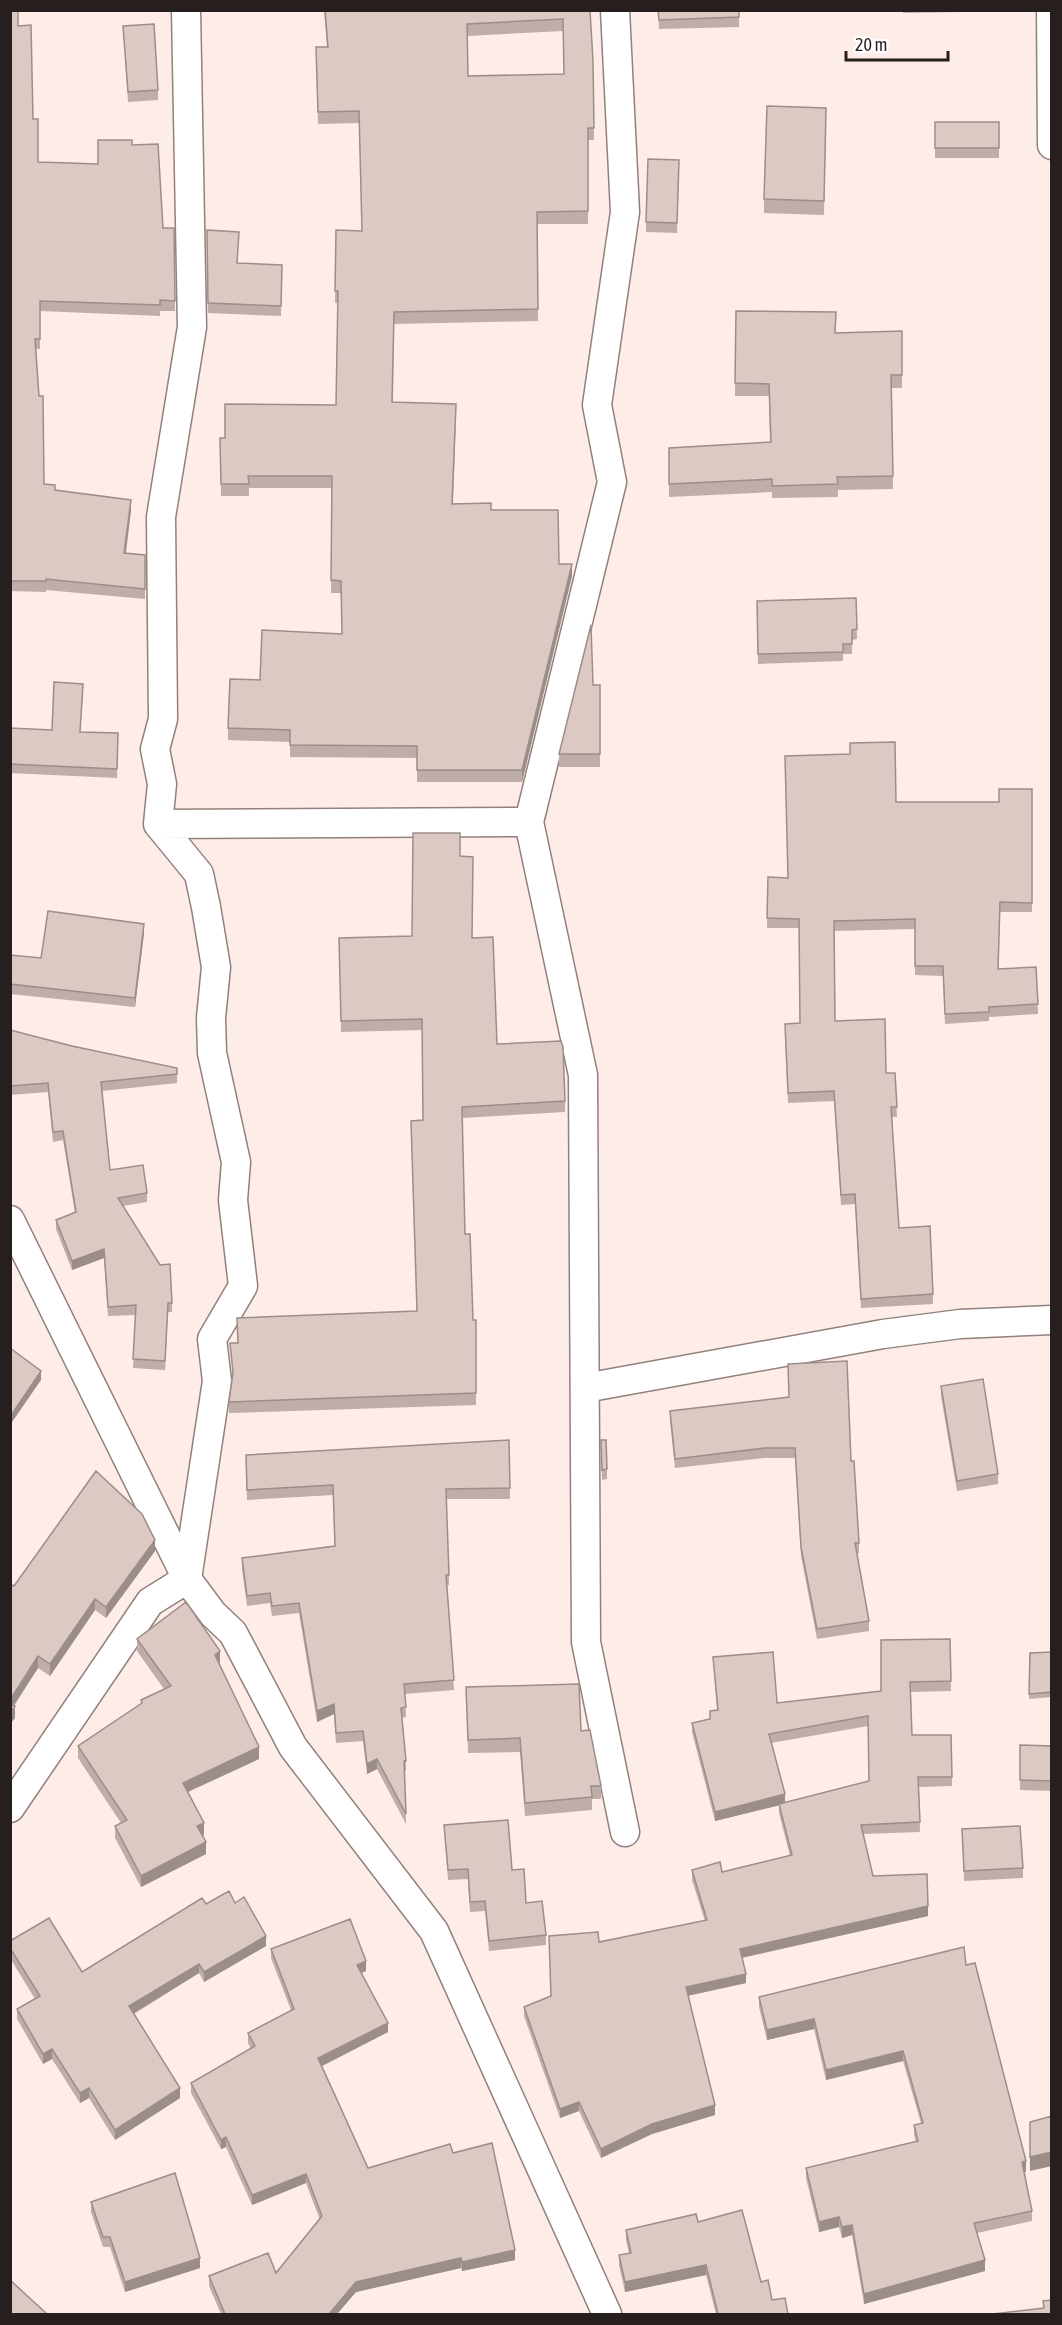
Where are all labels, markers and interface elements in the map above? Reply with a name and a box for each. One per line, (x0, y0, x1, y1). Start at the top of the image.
scale bar (846, 24, 948, 62)
text: 20 m (855, 34, 887, 55)

